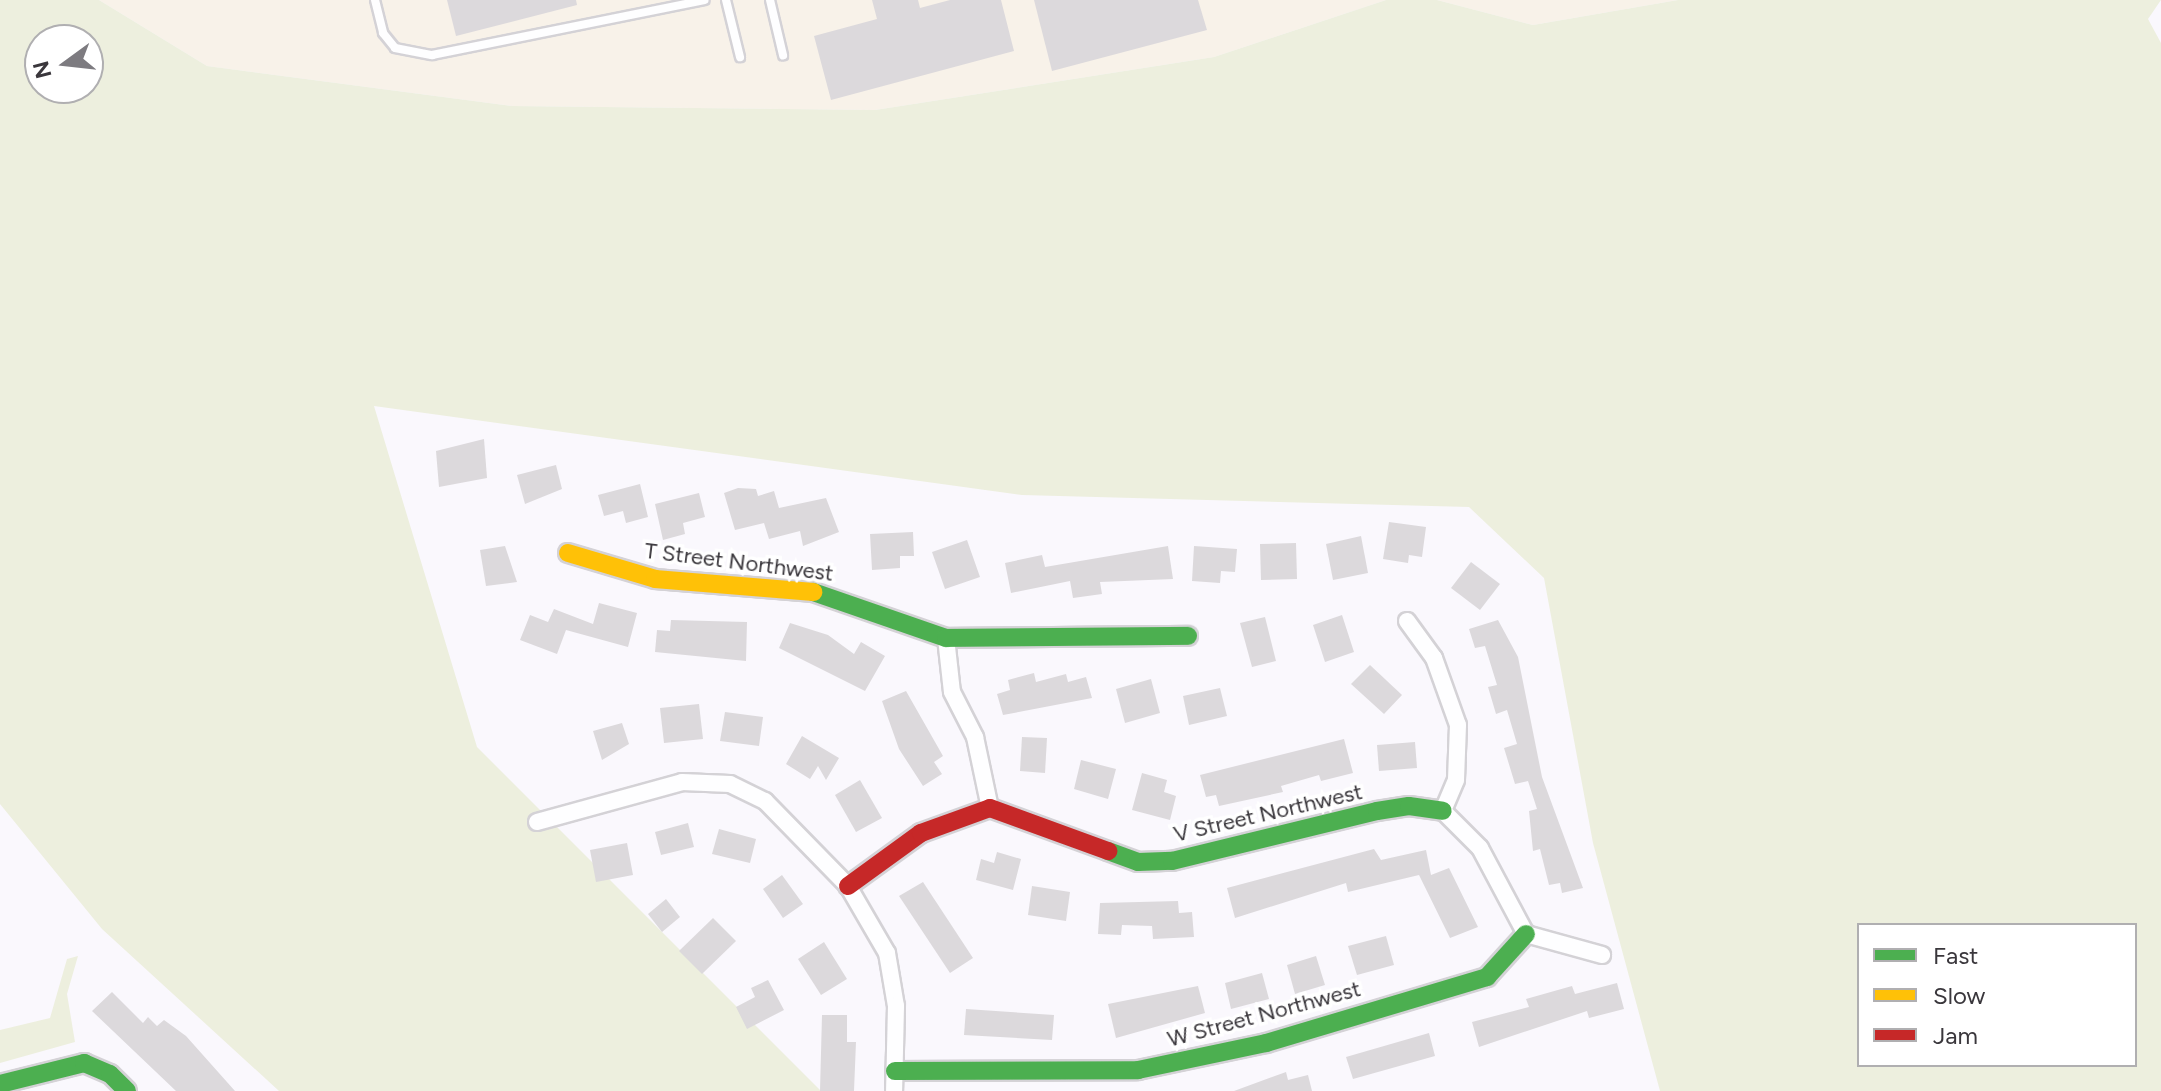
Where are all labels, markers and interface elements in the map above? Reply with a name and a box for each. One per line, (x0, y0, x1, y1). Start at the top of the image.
north arrow (24, 24, 104, 104)
text: N (27, 58, 58, 82)
street label: T Street Northwest (643, 537, 835, 587)
street label: V Street Northwest (1171, 778, 1365, 848)
legend (1857, 923, 2137, 1067)
text: Fast (1933, 941, 1978, 970)
street label: W Street Northwest (1165, 976, 1363, 1052)
text: Slow (1933, 981, 1985, 1010)
text: Jam (1933, 1021, 1978, 1050)

